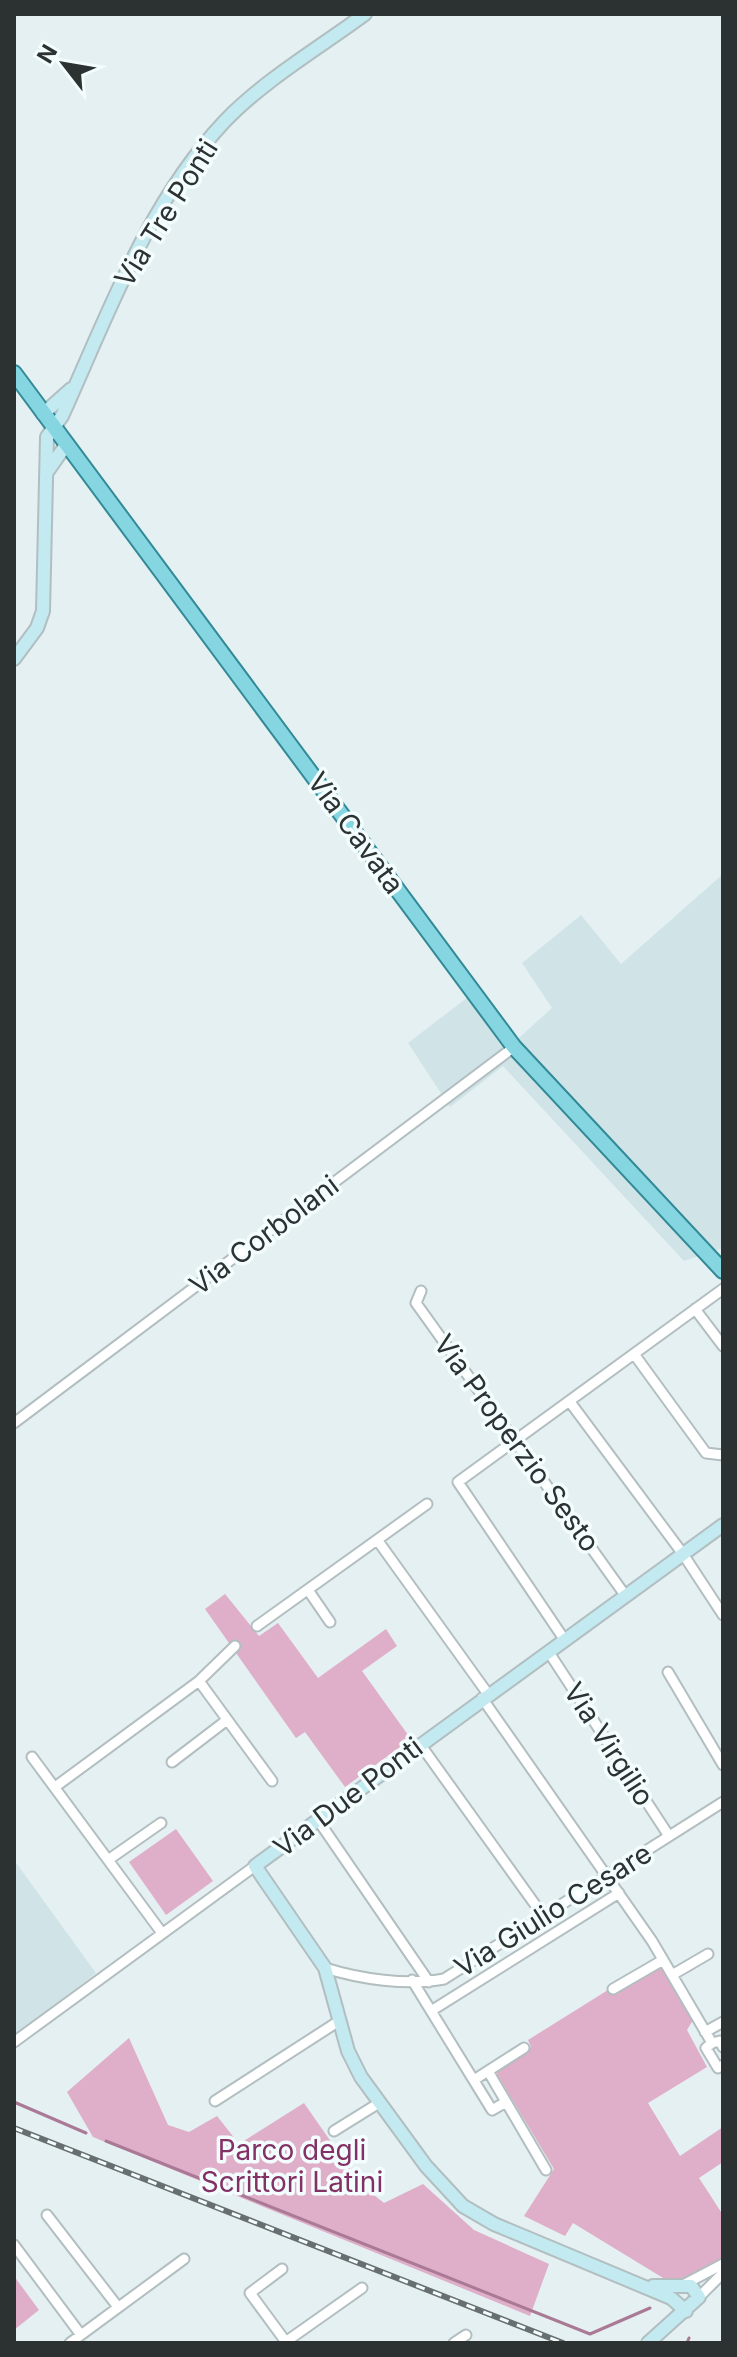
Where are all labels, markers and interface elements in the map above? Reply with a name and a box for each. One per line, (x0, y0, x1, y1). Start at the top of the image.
north arrow (24, 24, 104, 104)
text: N (31, 40, 62, 68)
street label: Via Tre Ponti (107, 133, 225, 293)
street label: Via Cavata (301, 766, 411, 900)
street label: Via Corbolani (183, 1168, 345, 1302)
street label: Via Properzio Sesto (427, 1328, 607, 1558)
street label: Via Virgilio (557, 1676, 661, 1812)
street label: Via Due Ponti (267, 1730, 429, 1864)
street label: Via Giulio Cesare (448, 1836, 658, 1984)
park label: Parco degli Scrittori Latini (201, 2133, 383, 2199)

